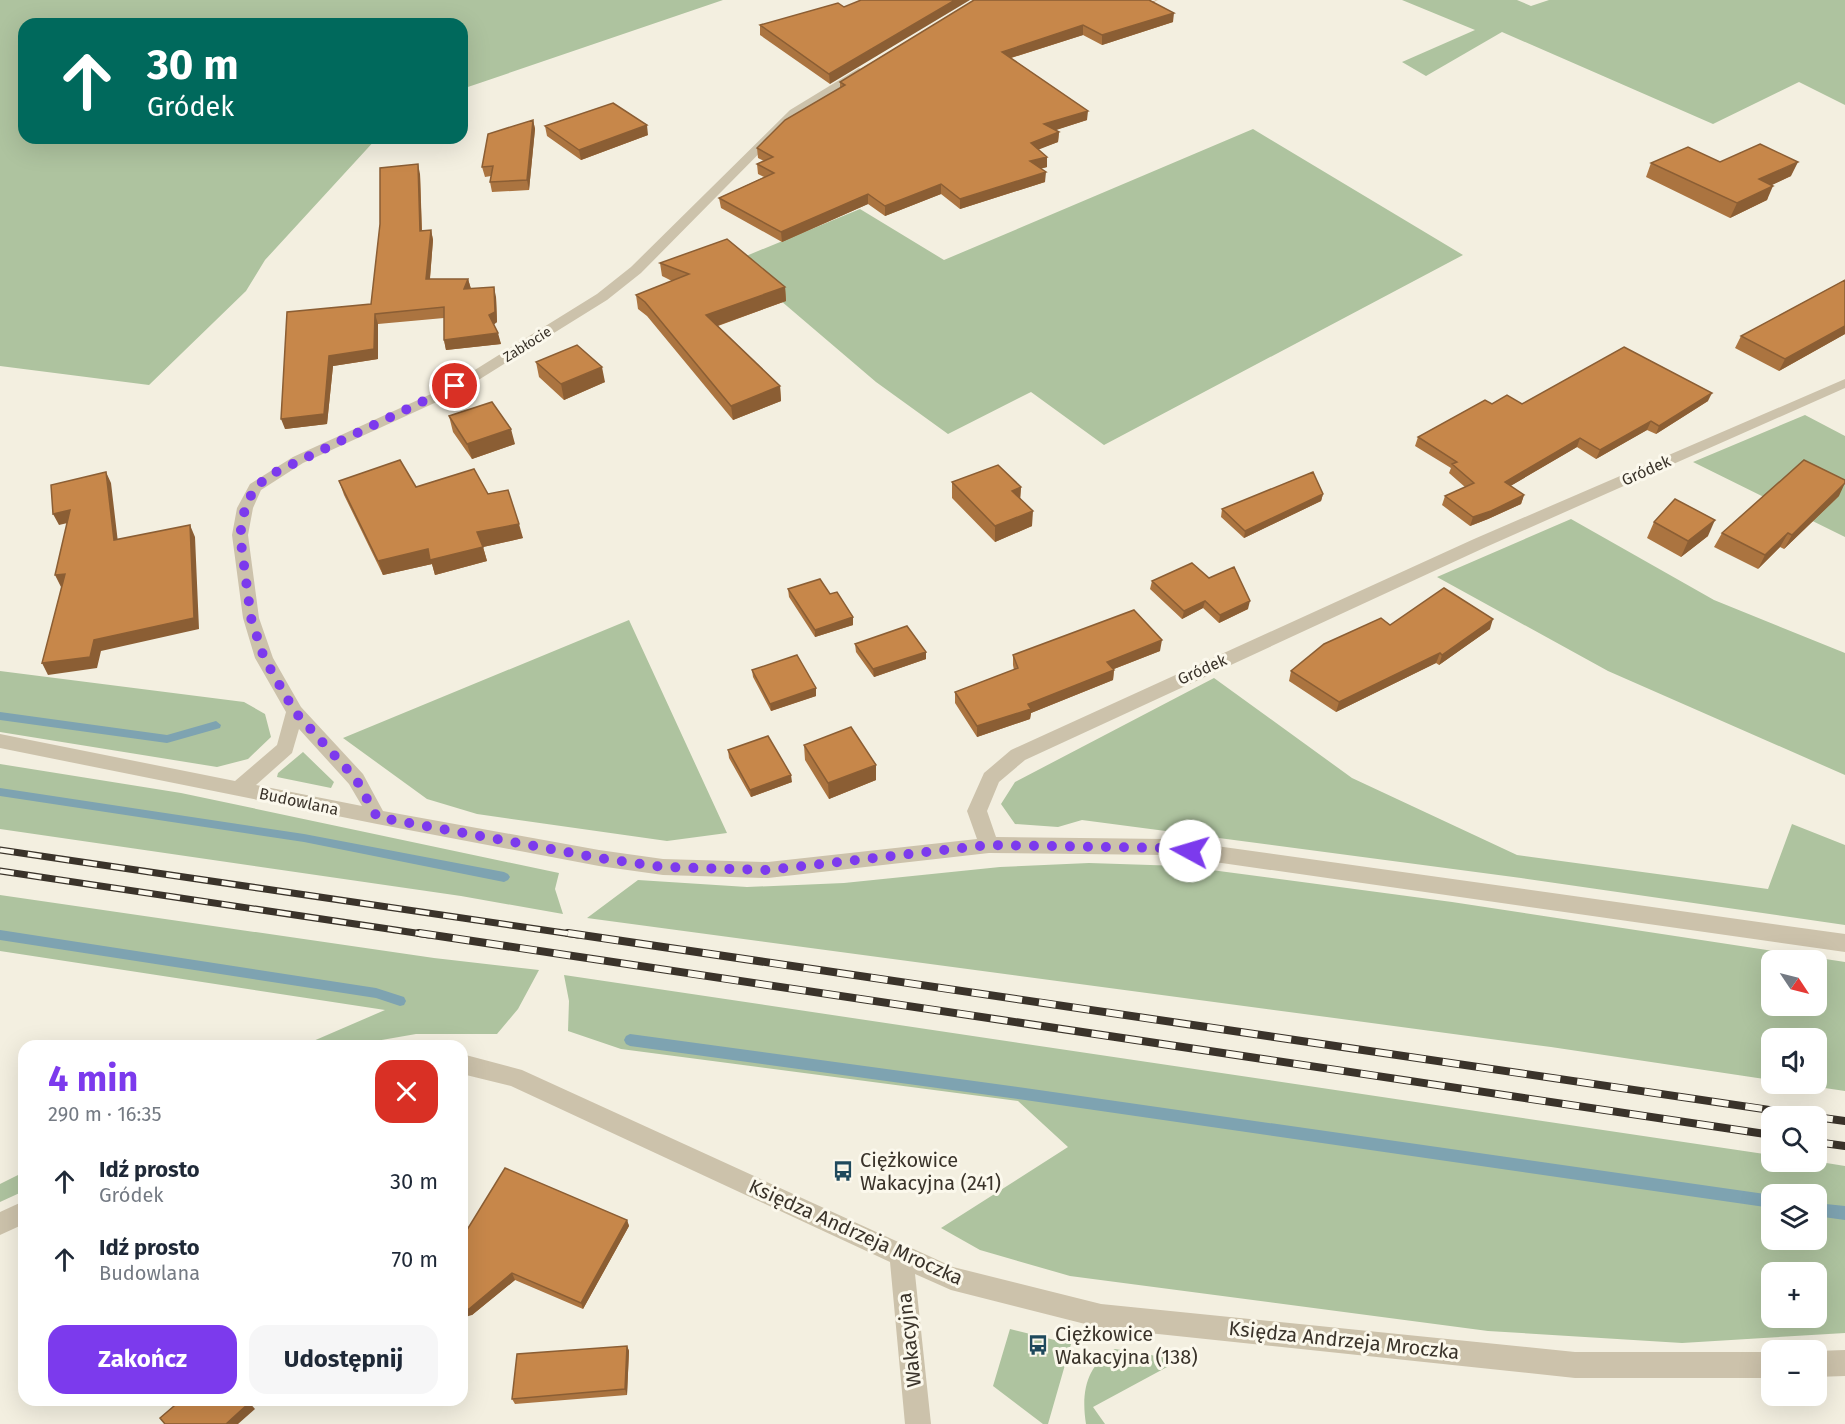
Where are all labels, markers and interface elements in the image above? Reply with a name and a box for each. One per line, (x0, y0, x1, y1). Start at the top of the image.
text: 30 m (147, 40, 239, 90)
icon: ahead (48, 42, 126, 120)
text: Gródek (147, 91, 234, 123)
street label: Zabłocie (500, 323, 555, 366)
pin (429, 360, 480, 411)
icon: arrive (438, 369, 471, 402)
street label: Gródek (1619, 451, 1674, 490)
street label: Gródek (1175, 650, 1230, 689)
street label: Budowlana (257, 784, 340, 819)
position arrow (1158, 819, 1222, 883)
north arrow (1761, 950, 1827, 1016)
map controls (1761, 950, 1827, 1406)
button: sound (1761, 1028, 1827, 1094)
text: 4 min (48, 1057, 138, 1101)
button: close (375, 1060, 438, 1123)
text: 290 m · 16:35 (48, 1102, 162, 1126)
button: search (1761, 1106, 1827, 1172)
place label: Ciężkowice Wakacyjna (241) (860, 1148, 1001, 1195)
text: Idź prosto (99, 1156, 200, 1183)
bus stop icon: Ciężkowice Wakacyjna (241) (831, 1159, 855, 1183)
icon: ahead (48, 1165, 81, 1198)
text: 30 m (390, 1168, 438, 1195)
street label: Księdza Andrzeja Mroczka (745, 1174, 967, 1290)
text: Gródek (99, 1183, 164, 1207)
button: layers (1761, 1184, 1827, 1250)
text: Idź prosto (99, 1234, 200, 1261)
icon: ahead (48, 1243, 81, 1276)
text: 70 m (392, 1246, 438, 1273)
text: Budowlana (99, 1261, 200, 1285)
button: + (1761, 1262, 1827, 1328)
street label: Wakacyjna (892, 1291, 926, 1389)
street label: Księdza Andrzeja Mroczka (1228, 1316, 1460, 1364)
place label: Ciężkowice Wakacyjna (138) (1055, 1322, 1198, 1369)
button: Zakończ (48, 1325, 237, 1394)
button: Udostępnij (249, 1325, 438, 1394)
bus stop icon: Ciężkowice Wakacyjna (138) (1026, 1333, 1050, 1357)
button: − (1761, 1340, 1827, 1406)

